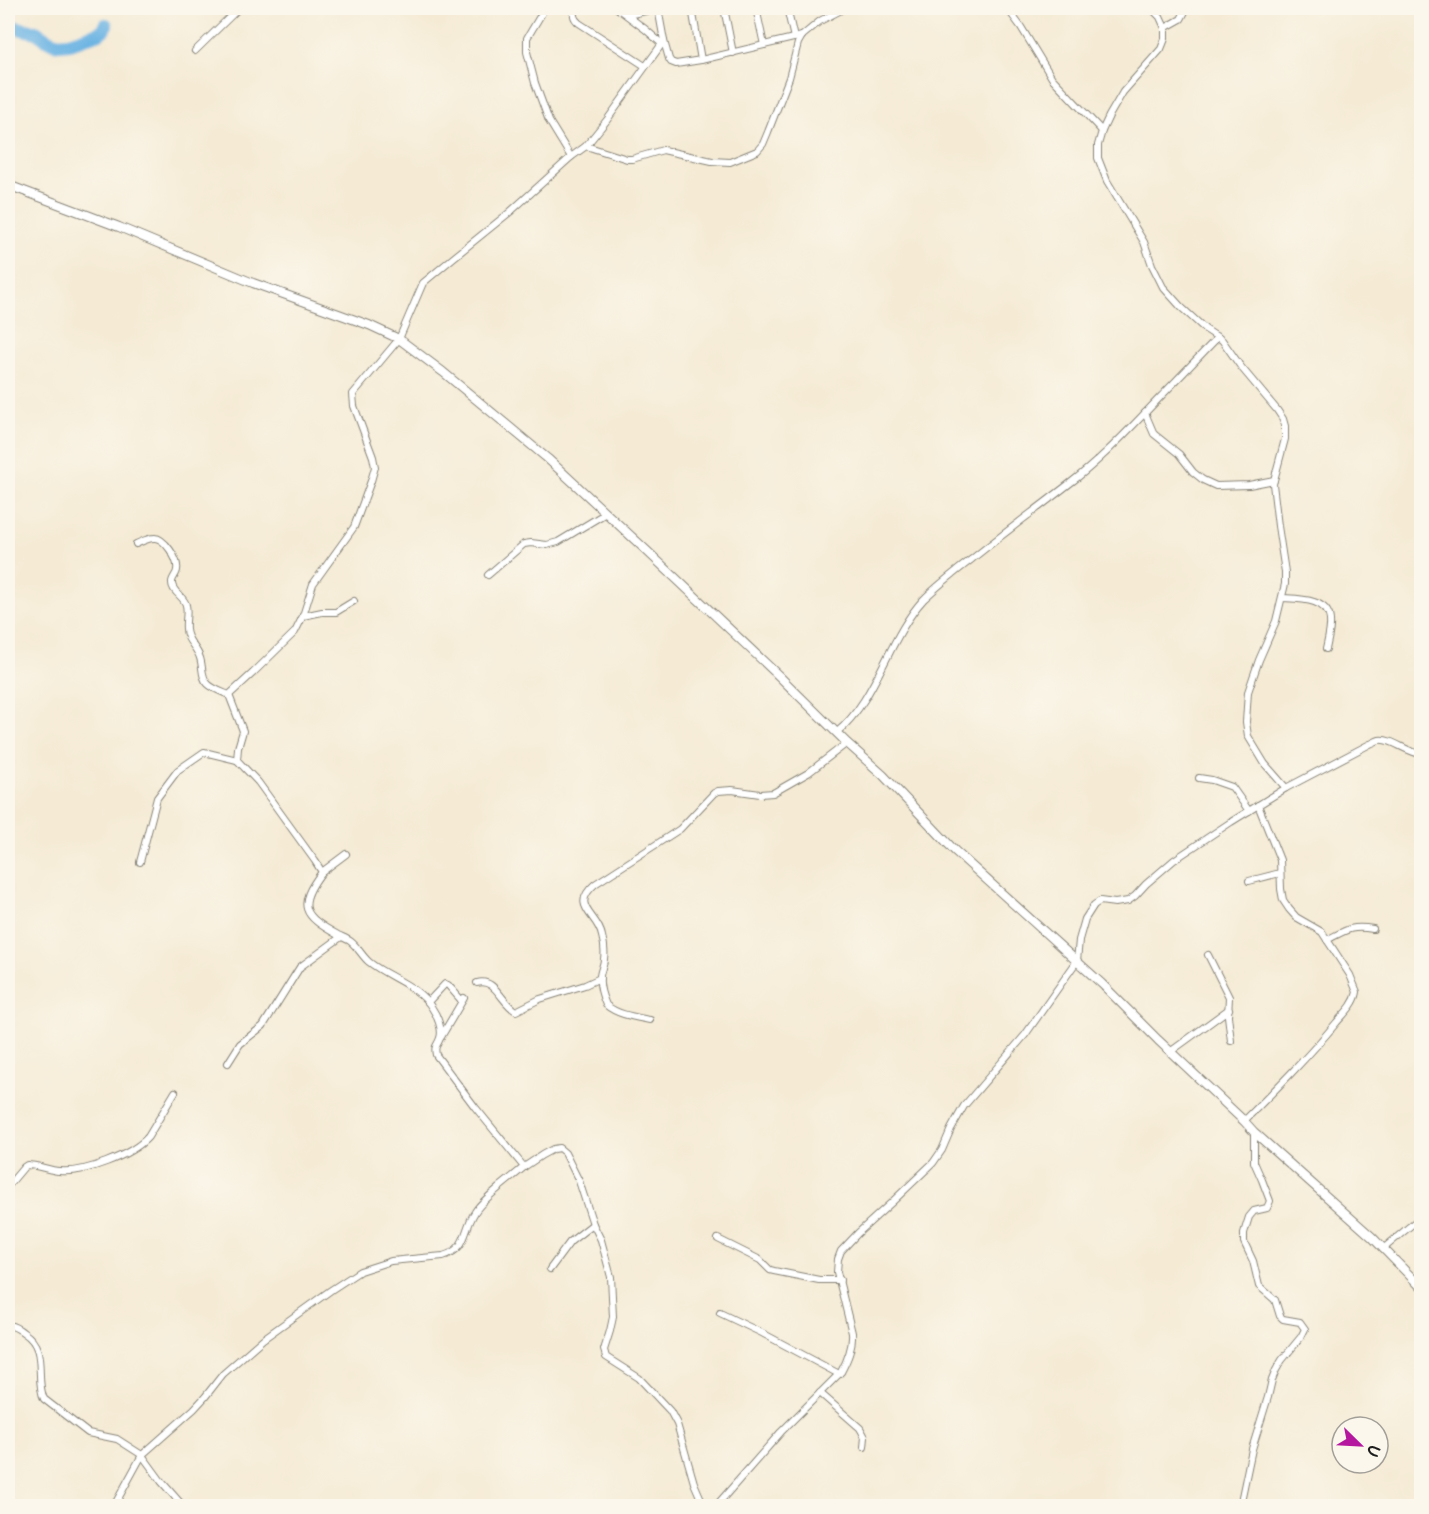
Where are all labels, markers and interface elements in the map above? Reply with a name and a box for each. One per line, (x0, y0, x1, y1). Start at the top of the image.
north arrow (1330, 1415, 1390, 1475)
text: U (1361, 1442, 1384, 1460)

